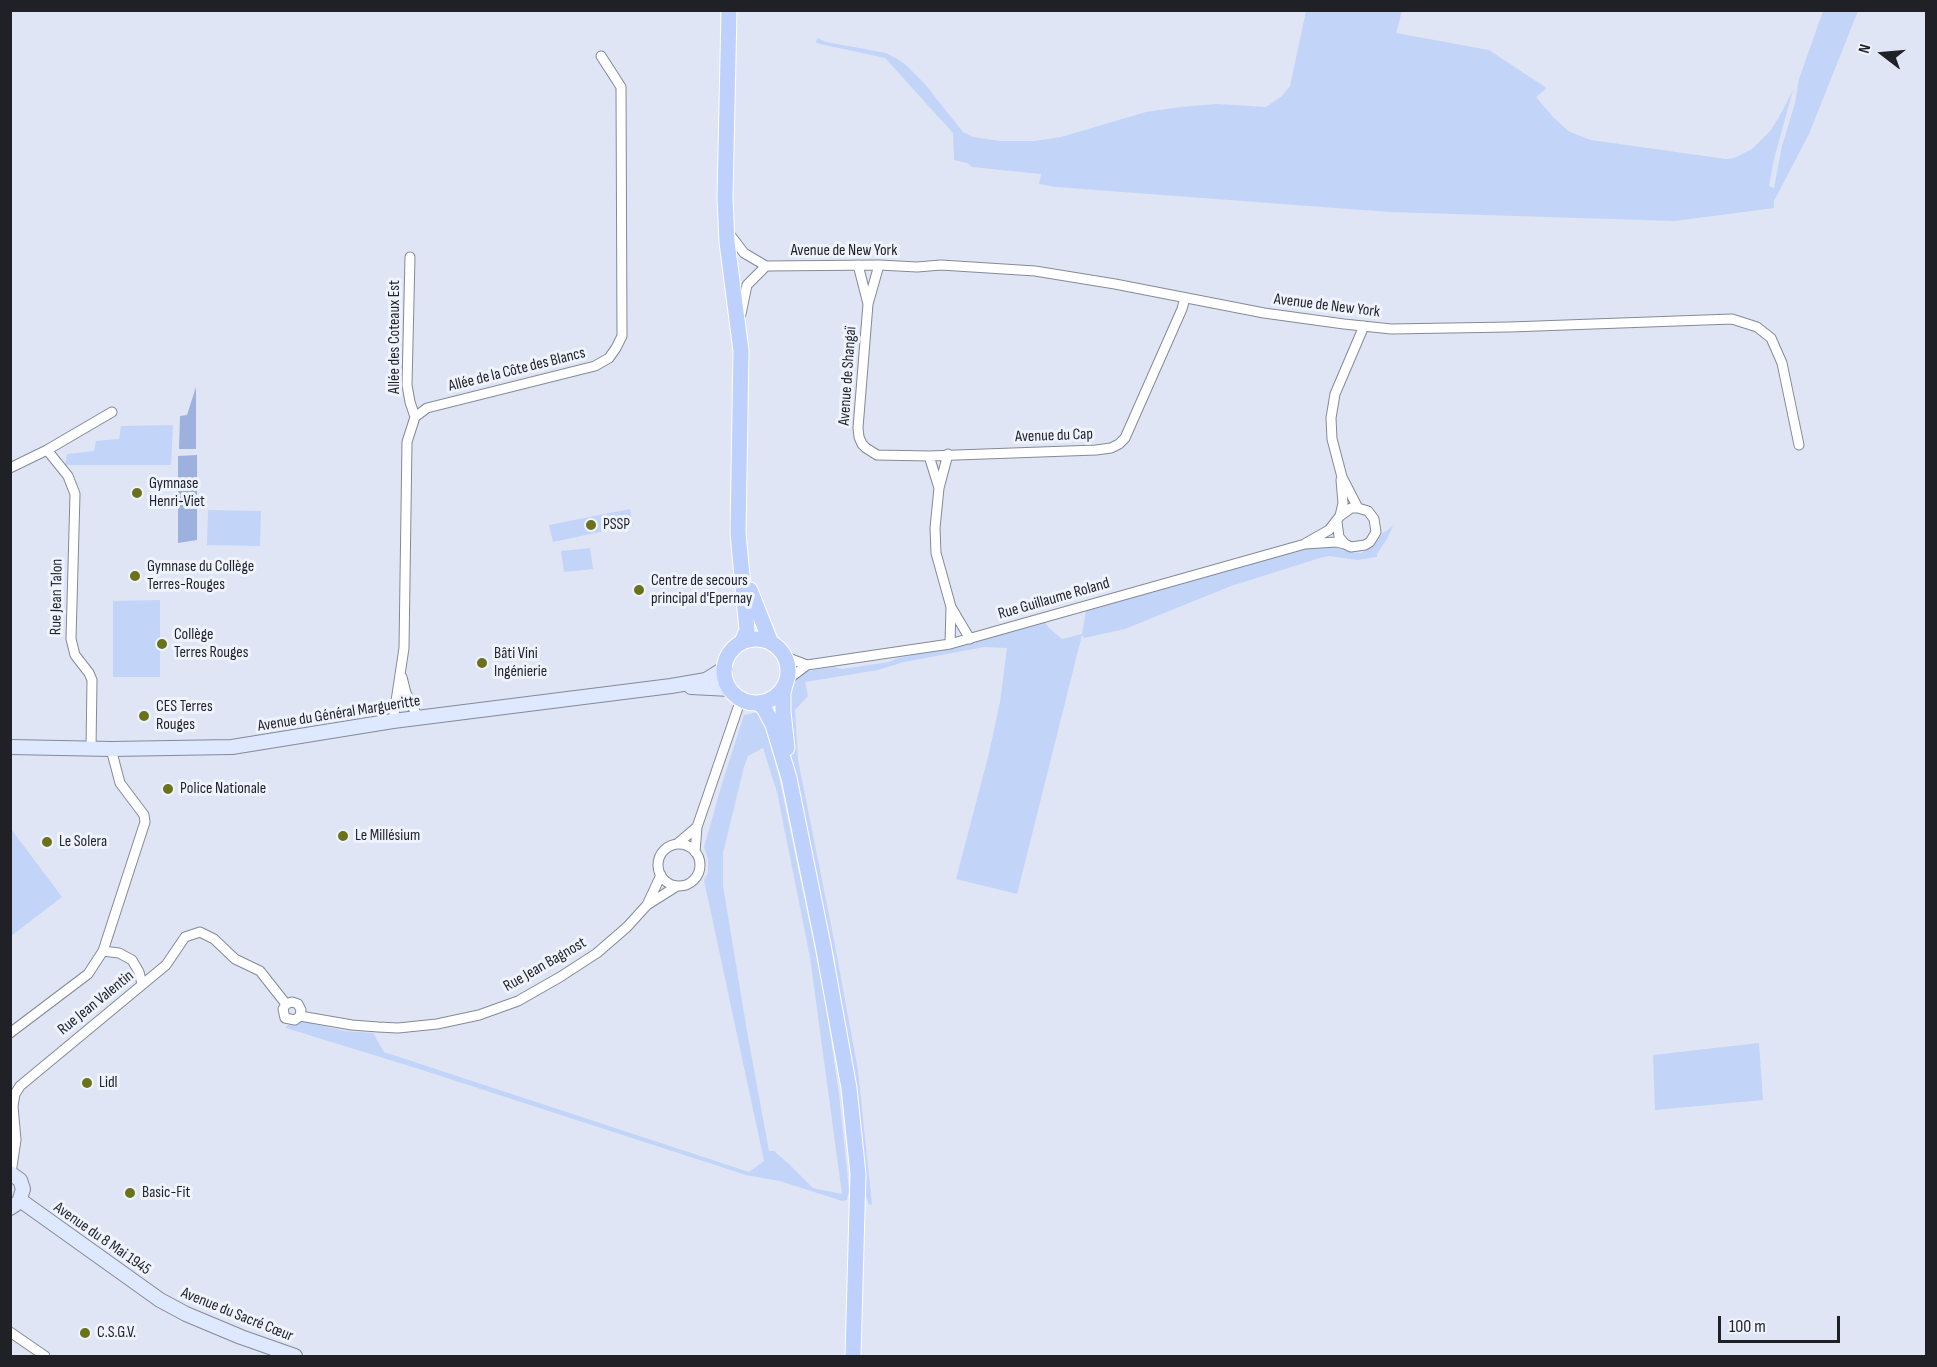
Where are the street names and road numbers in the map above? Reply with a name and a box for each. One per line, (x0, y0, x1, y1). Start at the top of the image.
street label: Avenue de New York (791, 241, 897, 261)
street label: Allée des Coteaux Est (385, 280, 405, 394)
street label: Avenue de New York (1273, 290, 1381, 322)
street label: Avenue de Shangaï (835, 326, 861, 426)
street label: Allée de la Côte des Blancs (447, 344, 587, 396)
street label: Avenue du Cap (1015, 425, 1093, 447)
street label: Rue Jean Talon (47, 559, 67, 635)
street label: Rue Guillaume Roland (996, 574, 1112, 624)
street label: Avenue du Général Margueritte (256, 692, 422, 736)
street label: Rue Jean Bagnost (500, 934, 590, 996)
street label: Rue Jean Valentin (54, 967, 138, 1039)
street label: Avenue du 8 Mai 1945 (50, 1198, 154, 1280)
street label: Avenue du Sacré Cœur (178, 1284, 296, 1346)

